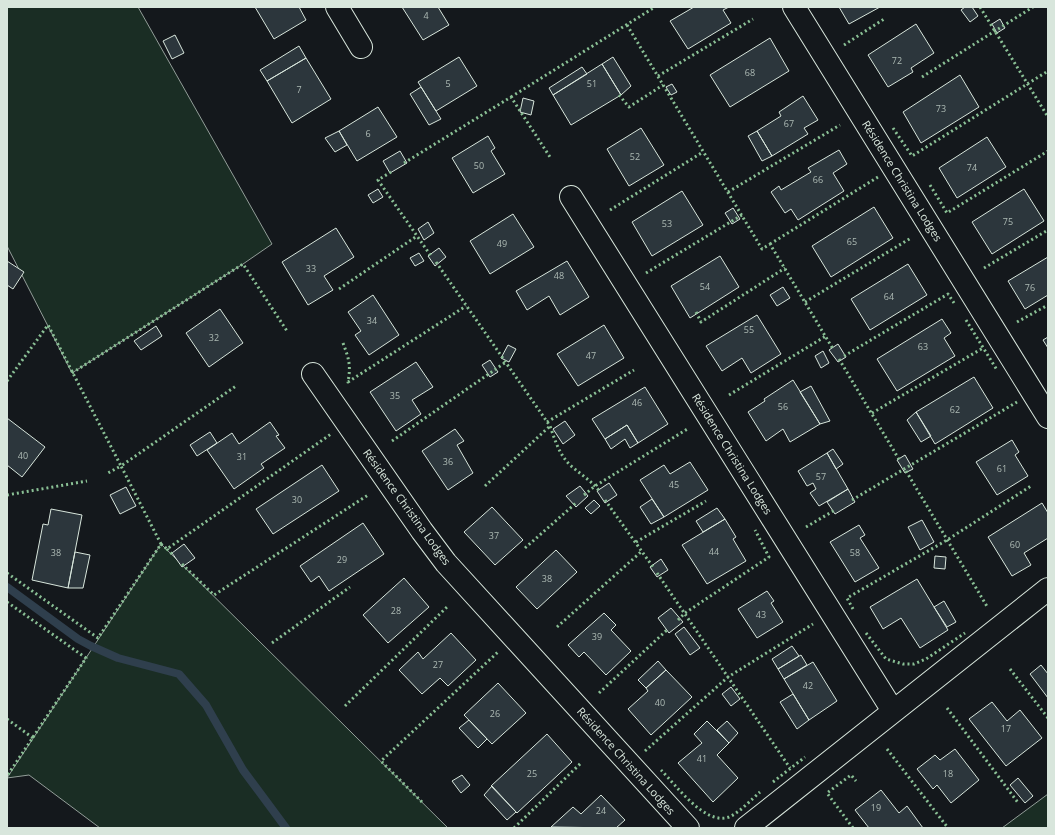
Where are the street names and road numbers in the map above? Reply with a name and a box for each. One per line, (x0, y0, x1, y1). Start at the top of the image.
street label: Résidence Christina Lodges (859, 117, 946, 244)
street label: Résidence Christina Lodges (689, 390, 776, 517)
street label: Résidence Christina Lodges (360, 446, 455, 568)
street label: Résidence Christina Lodges (574, 704, 679, 818)

